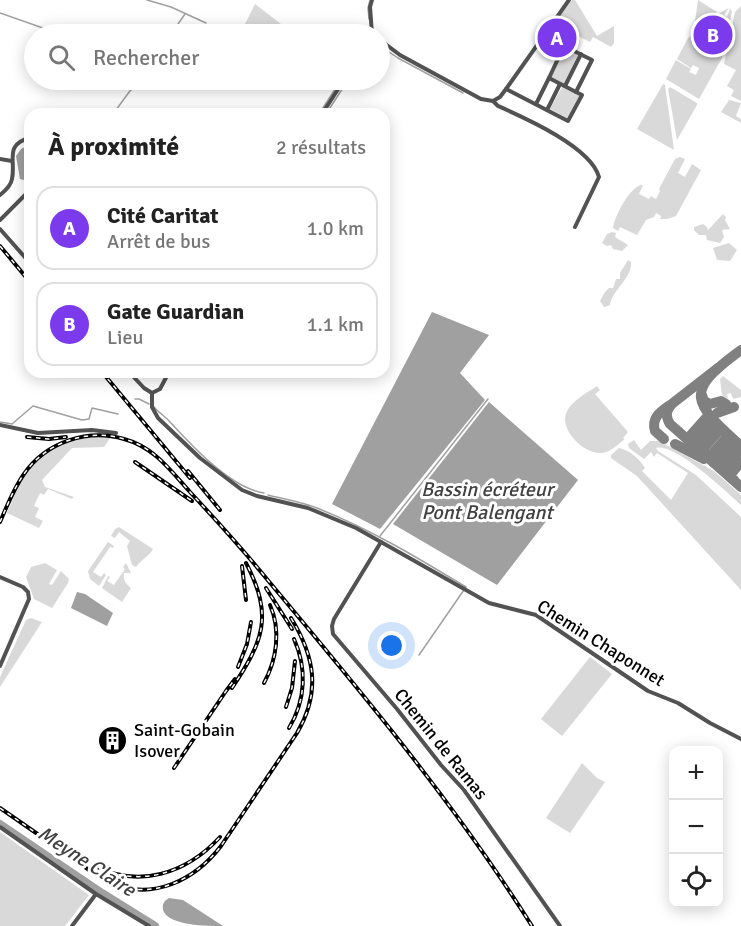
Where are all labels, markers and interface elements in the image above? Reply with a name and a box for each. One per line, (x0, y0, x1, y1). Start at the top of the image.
pin: B (694, 12, 732, 57)
pin: A (538, 15, 576, 60)
search box (24, 24, 390, 90)
icon: search (45, 41, 78, 74)
text: Rechercher (93, 44, 199, 71)
text: À proximité (48, 131, 179, 163)
text: 2 résultats (276, 135, 366, 160)
text: Cité Caritat (107, 202, 219, 229)
text: A (63, 216, 76, 241)
text: 1.0 km (307, 216, 364, 241)
text: Arrêt de bus (107, 229, 210, 254)
text: Gate Guardian (107, 298, 244, 325)
text: B (63, 312, 76, 337)
text: 1.1 km (307, 312, 364, 337)
text: Lieu (107, 325, 143, 350)
water label: Bassin écréteur Pont Balengant (421, 477, 556, 525)
street label: Chemin Chaponnet (533, 595, 669, 691)
your location (377, 631, 406, 660)
street label: Chemin de Ramas (390, 684, 493, 804)
place label: Saint-Gobain Isover (134, 719, 235, 762)
building icon: Saint-Gobain Isover (97, 724, 129, 756)
map controls (669, 746, 723, 908)
button: + (669, 746, 723, 800)
button: − (669, 800, 723, 854)
water label: Meyne Claire (33, 821, 141, 903)
button: locate (669, 854, 723, 908)

